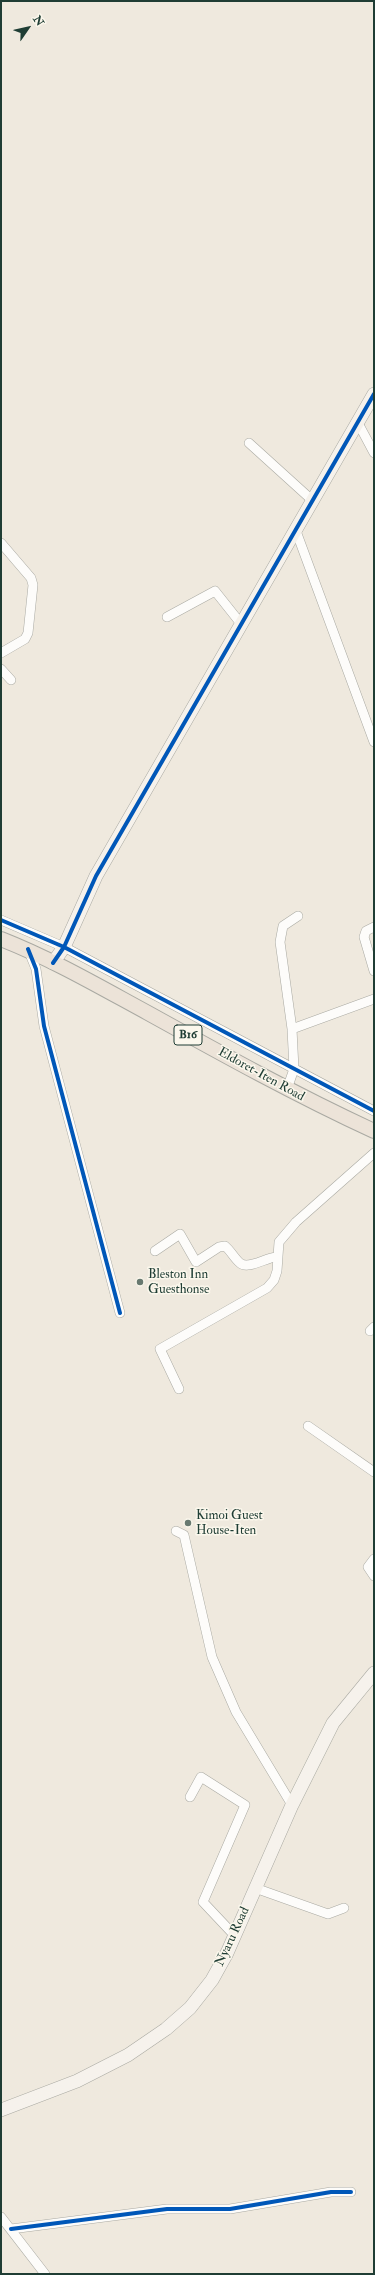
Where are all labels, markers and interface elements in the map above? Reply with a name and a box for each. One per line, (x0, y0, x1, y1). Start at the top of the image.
north arrow (8, 8, 48, 48)
text: N (30, 13, 47, 29)
road number: B16 (174, 1025, 202, 1045)
street label: Eldoret-Iten Road (215, 1045, 307, 1105)
place label: Bleston Inn Guesthonse (148, 1267, 209, 1298)
marker: Bleston Inn Guesthonse (135, 1277, 145, 1287)
place label: Kimoi Guest House-Iten (196, 1508, 263, 1539)
marker: Kimoi Guest House-Iten (183, 1518, 193, 1528)
street label: Nyaru Road (212, 1905, 254, 1969)

